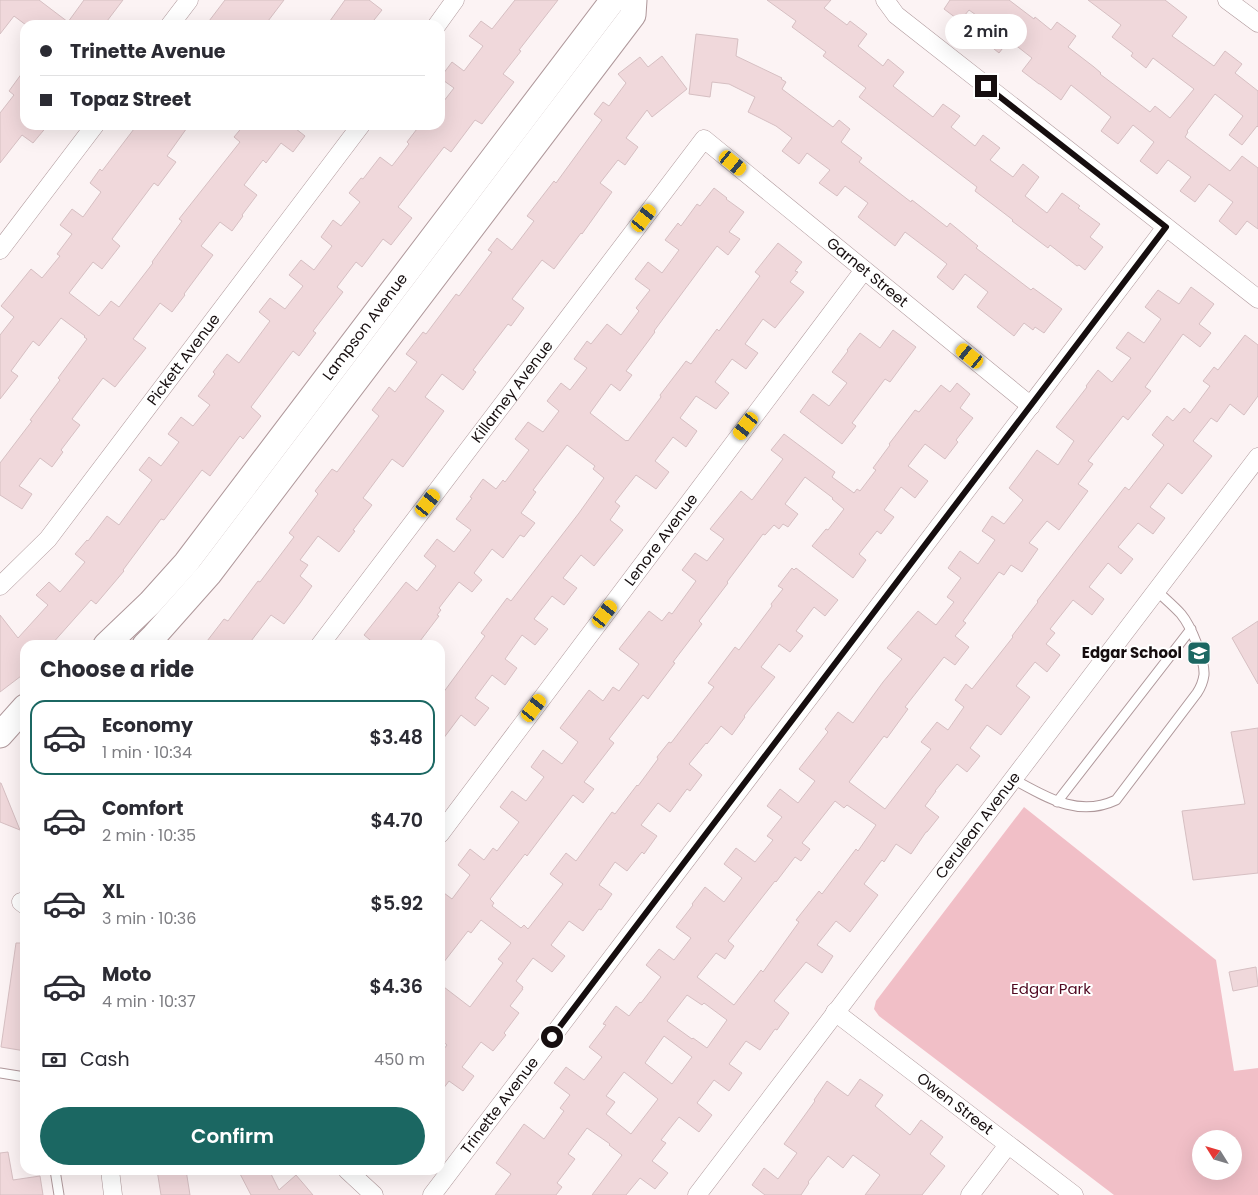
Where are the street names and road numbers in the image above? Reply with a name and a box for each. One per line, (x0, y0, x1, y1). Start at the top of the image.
street label: Garnet Street (822, 232, 913, 312)
street label: Lampson Avenue (317, 269, 412, 385)
street label: Pickett Avenue (142, 309, 225, 410)
street label: Killarney Avenue (466, 336, 558, 447)
street label: Lenore Avenue (619, 489, 702, 590)
street label: Cerulean Avenue (930, 767, 1025, 883)
street label: Trinette Avenue (456, 1052, 543, 1158)
street label: Owen Street (913, 1067, 998, 1139)

